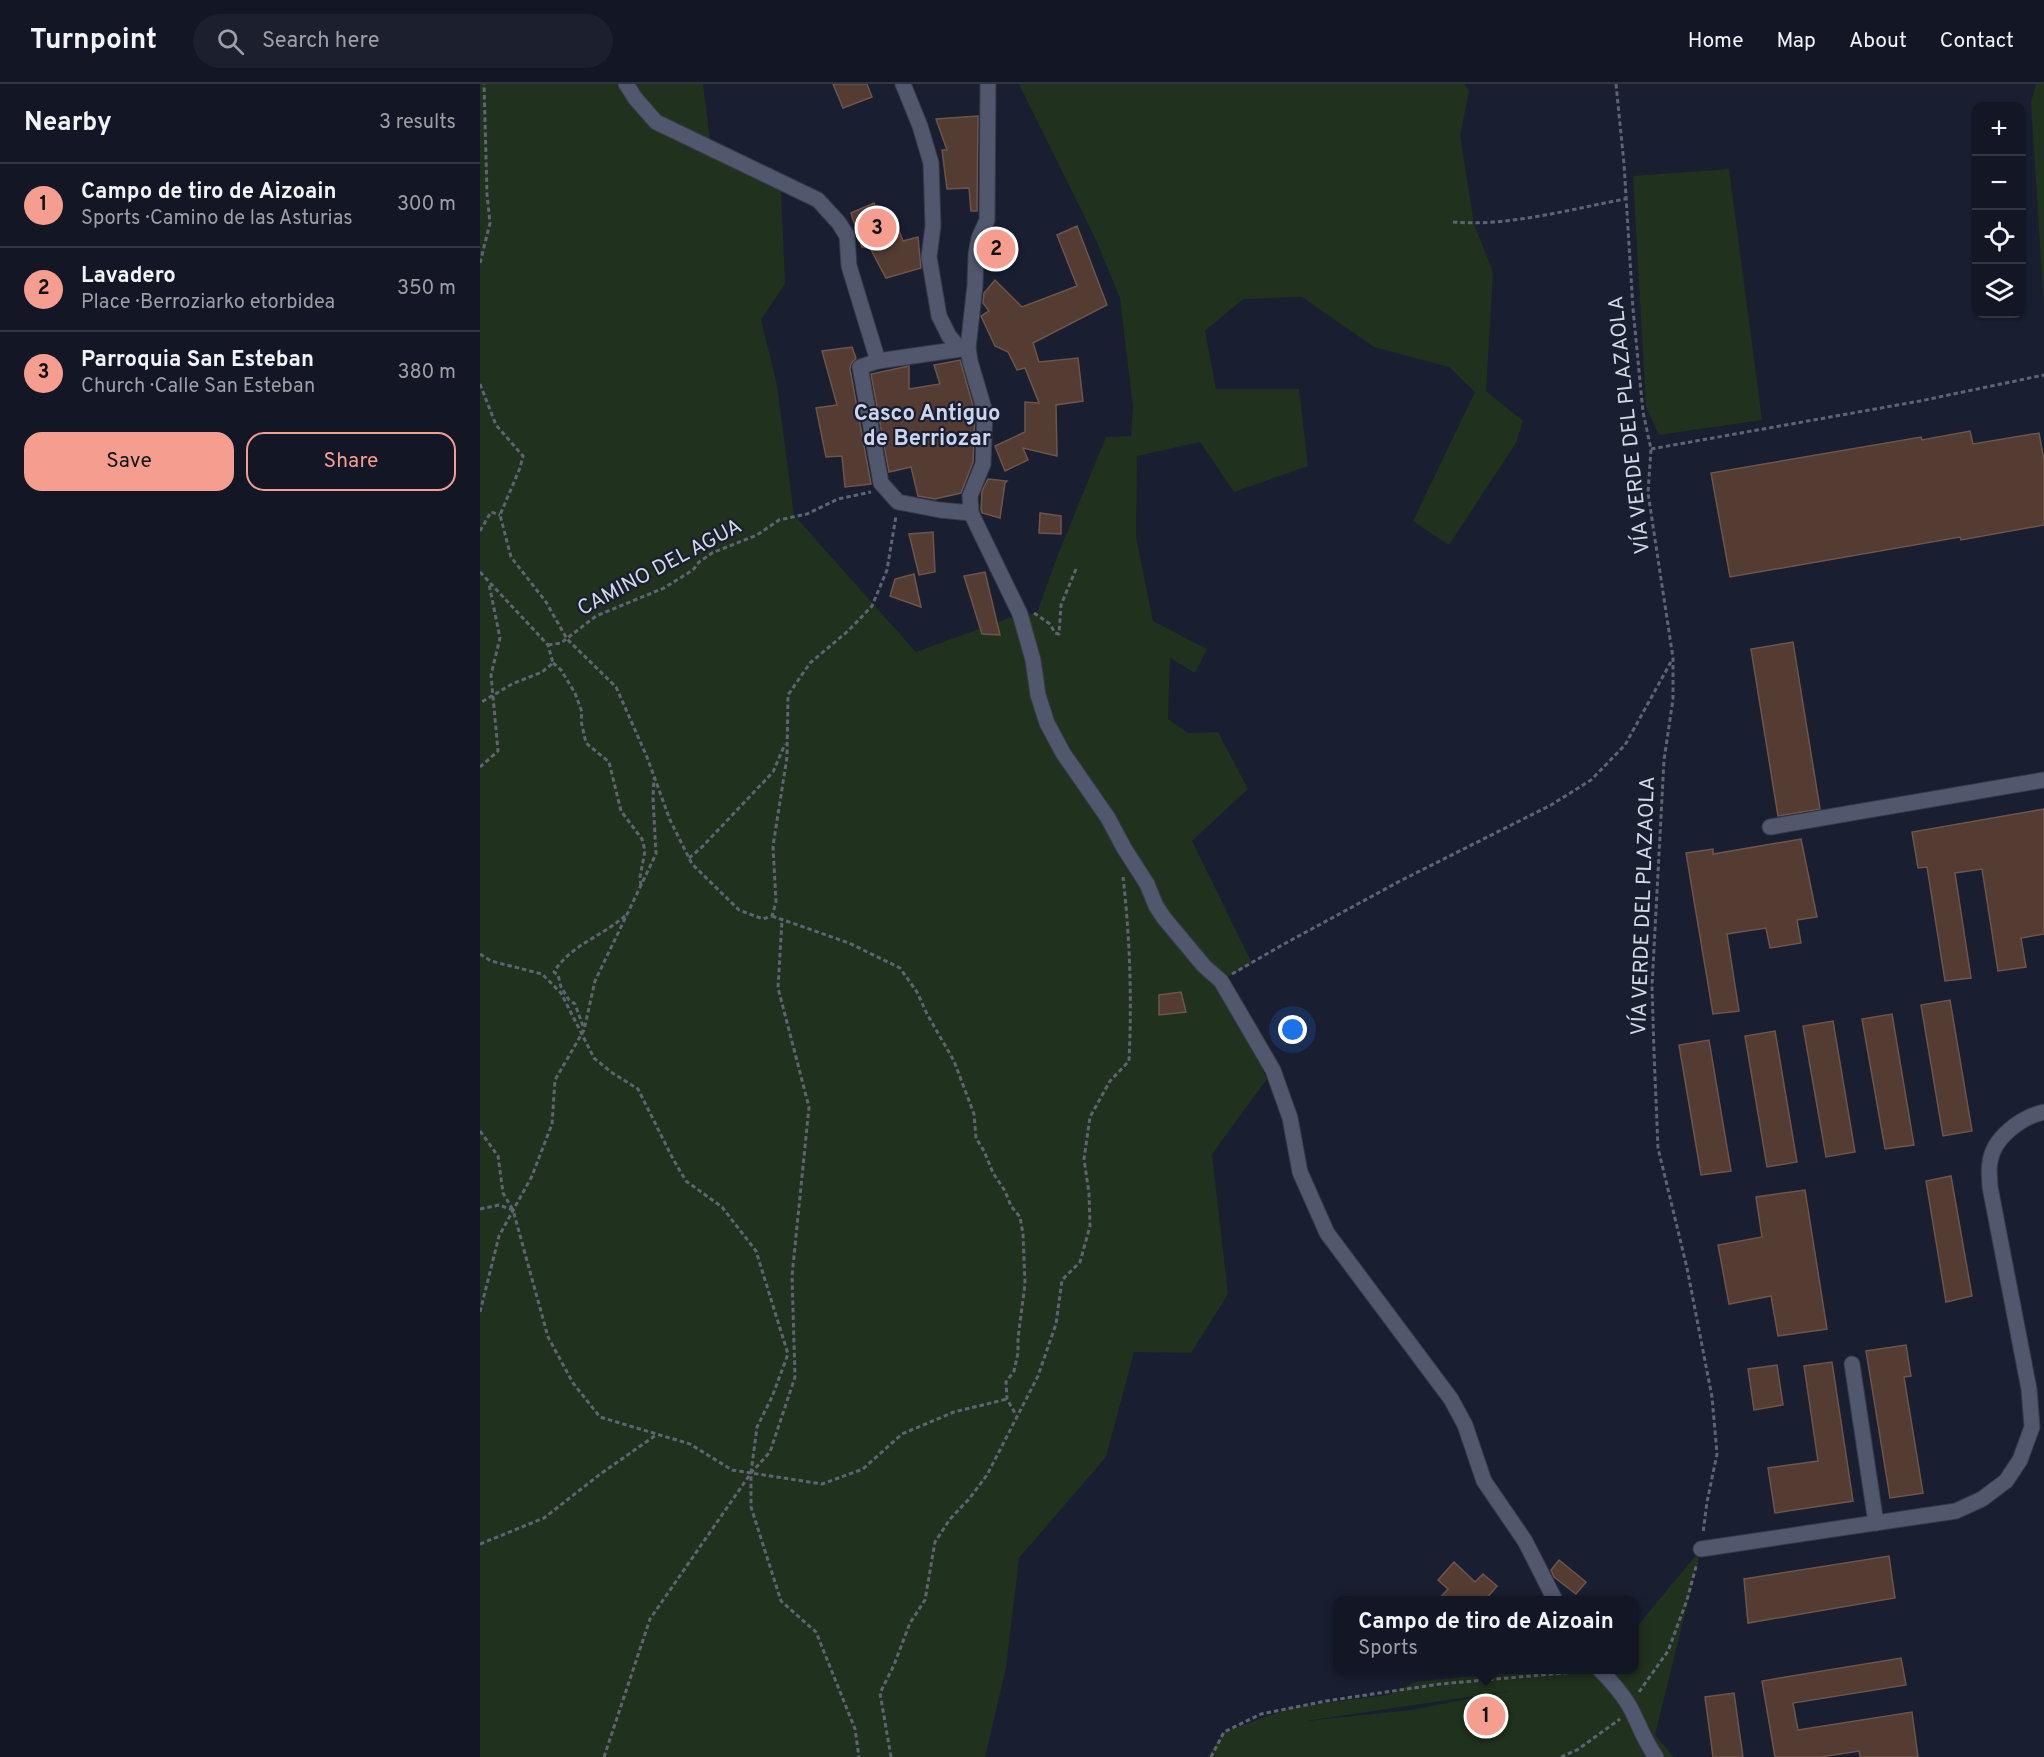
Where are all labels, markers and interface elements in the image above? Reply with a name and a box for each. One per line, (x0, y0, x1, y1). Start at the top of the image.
search box (193, 14, 613, 68)
text: Turnpoint (30, 23, 157, 59)
icon: search (214, 25, 247, 58)
text: Search here (262, 28, 379, 55)
text: Home (1688, 28, 1744, 55)
text: Map (1777, 28, 1816, 55)
text: About (1849, 28, 1907, 55)
text: Contact (1940, 28, 2014, 55)
map controls (1972, 102, 2026, 318)
button: + (1972, 102, 2026, 156)
text: Nearby (24, 107, 112, 140)
text: 3 results (379, 110, 456, 136)
button: − (1972, 156, 2026, 210)
text: Campo de tiro de Aizoain (81, 179, 336, 206)
text: 1 (40, 192, 48, 218)
text: 300 m (397, 192, 456, 218)
text: Sports · Camino de las Asturias (81, 206, 353, 232)
pin: 3 (858, 206, 896, 250)
button: locate (1972, 210, 2026, 264)
pin: 2 (976, 226, 1016, 272)
text: Lavadero (81, 263, 176, 290)
button: layers (1972, 264, 2026, 318)
text: 2 (37, 276, 50, 302)
text: 350 m (397, 276, 456, 302)
text: Place · Berroziarko etorbidea (81, 290, 335, 316)
street label: VÍA VERDE DEL PLAZAOLA (1602, 295, 1657, 556)
text: Parroquia San Esteban (81, 347, 314, 374)
text: 3 (38, 360, 50, 386)
text: 380 m (397, 360, 456, 386)
text: Church · Calle San Esteban (81, 374, 315, 400)
district label: Casco Antiguo de Berriozar (854, 401, 1000, 453)
button: Save (24, 432, 234, 491)
button: Share (246, 432, 456, 491)
street label: CAMINO DEL AGUA (573, 513, 747, 623)
street label: VÍA VERDE DEL PLAZAOLA (1625, 776, 1662, 1036)
your location (1278, 1015, 1307, 1044)
popup (1333, 1596, 1639, 1674)
text: Campo de tiro de Aizoain (1358, 1609, 1614, 1636)
text: Sports (1358, 1636, 1418, 1662)
pin: 1 (1466, 1694, 1506, 1738)

